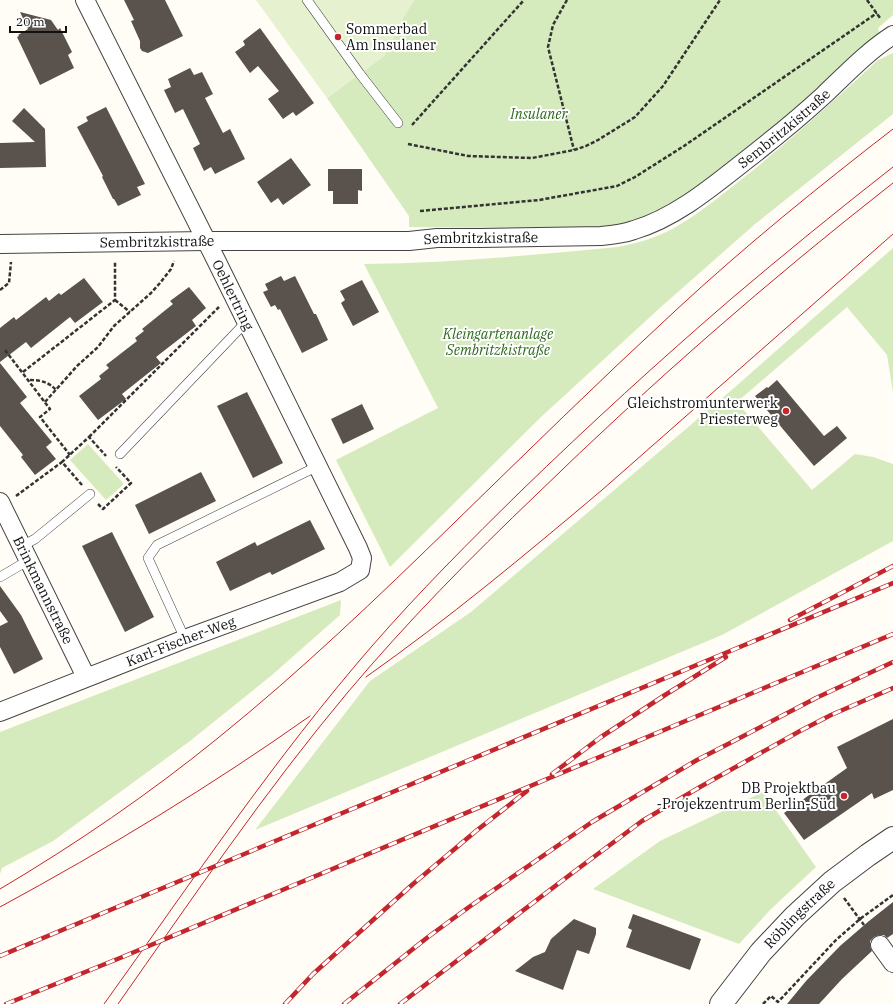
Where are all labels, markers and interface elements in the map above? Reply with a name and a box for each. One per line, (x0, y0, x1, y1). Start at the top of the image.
scale bar (10, 8, 66, 34)
text: 20 m (16, 14, 45, 29)
place label: Sommerbad Am Insulaner (346, 20, 437, 54)
marker: Sommerbad Am Insulaner (333, 32, 343, 42)
street label: Sembritzkistraße (734, 85, 834, 172)
park label: Insulaner (509, 105, 569, 123)
street label: Sembritzkistraße (423, 228, 538, 248)
street label: Sembritzkistraße (99, 232, 214, 252)
street label: Oehlertring (208, 257, 258, 334)
park label: Kleingartenanlage Sembritzkistraße (442, 325, 554, 359)
place label: Gleichstromunterwerk Priesterweg (627, 394, 779, 428)
marker: Gleichstromunterwerk Priesterweg (781, 406, 791, 416)
street label: Brinkmannstraße (9, 533, 77, 647)
street label: Karl-Fischer-Weg (123, 612, 238, 670)
place label: DB Projektbau -Projekzentrum Berlin-Süd (656, 779, 836, 813)
marker: DB Projektbau -Projekzentrum Berlin-Süd (839, 791, 849, 801)
street label: Röblingstraße (760, 875, 839, 952)

